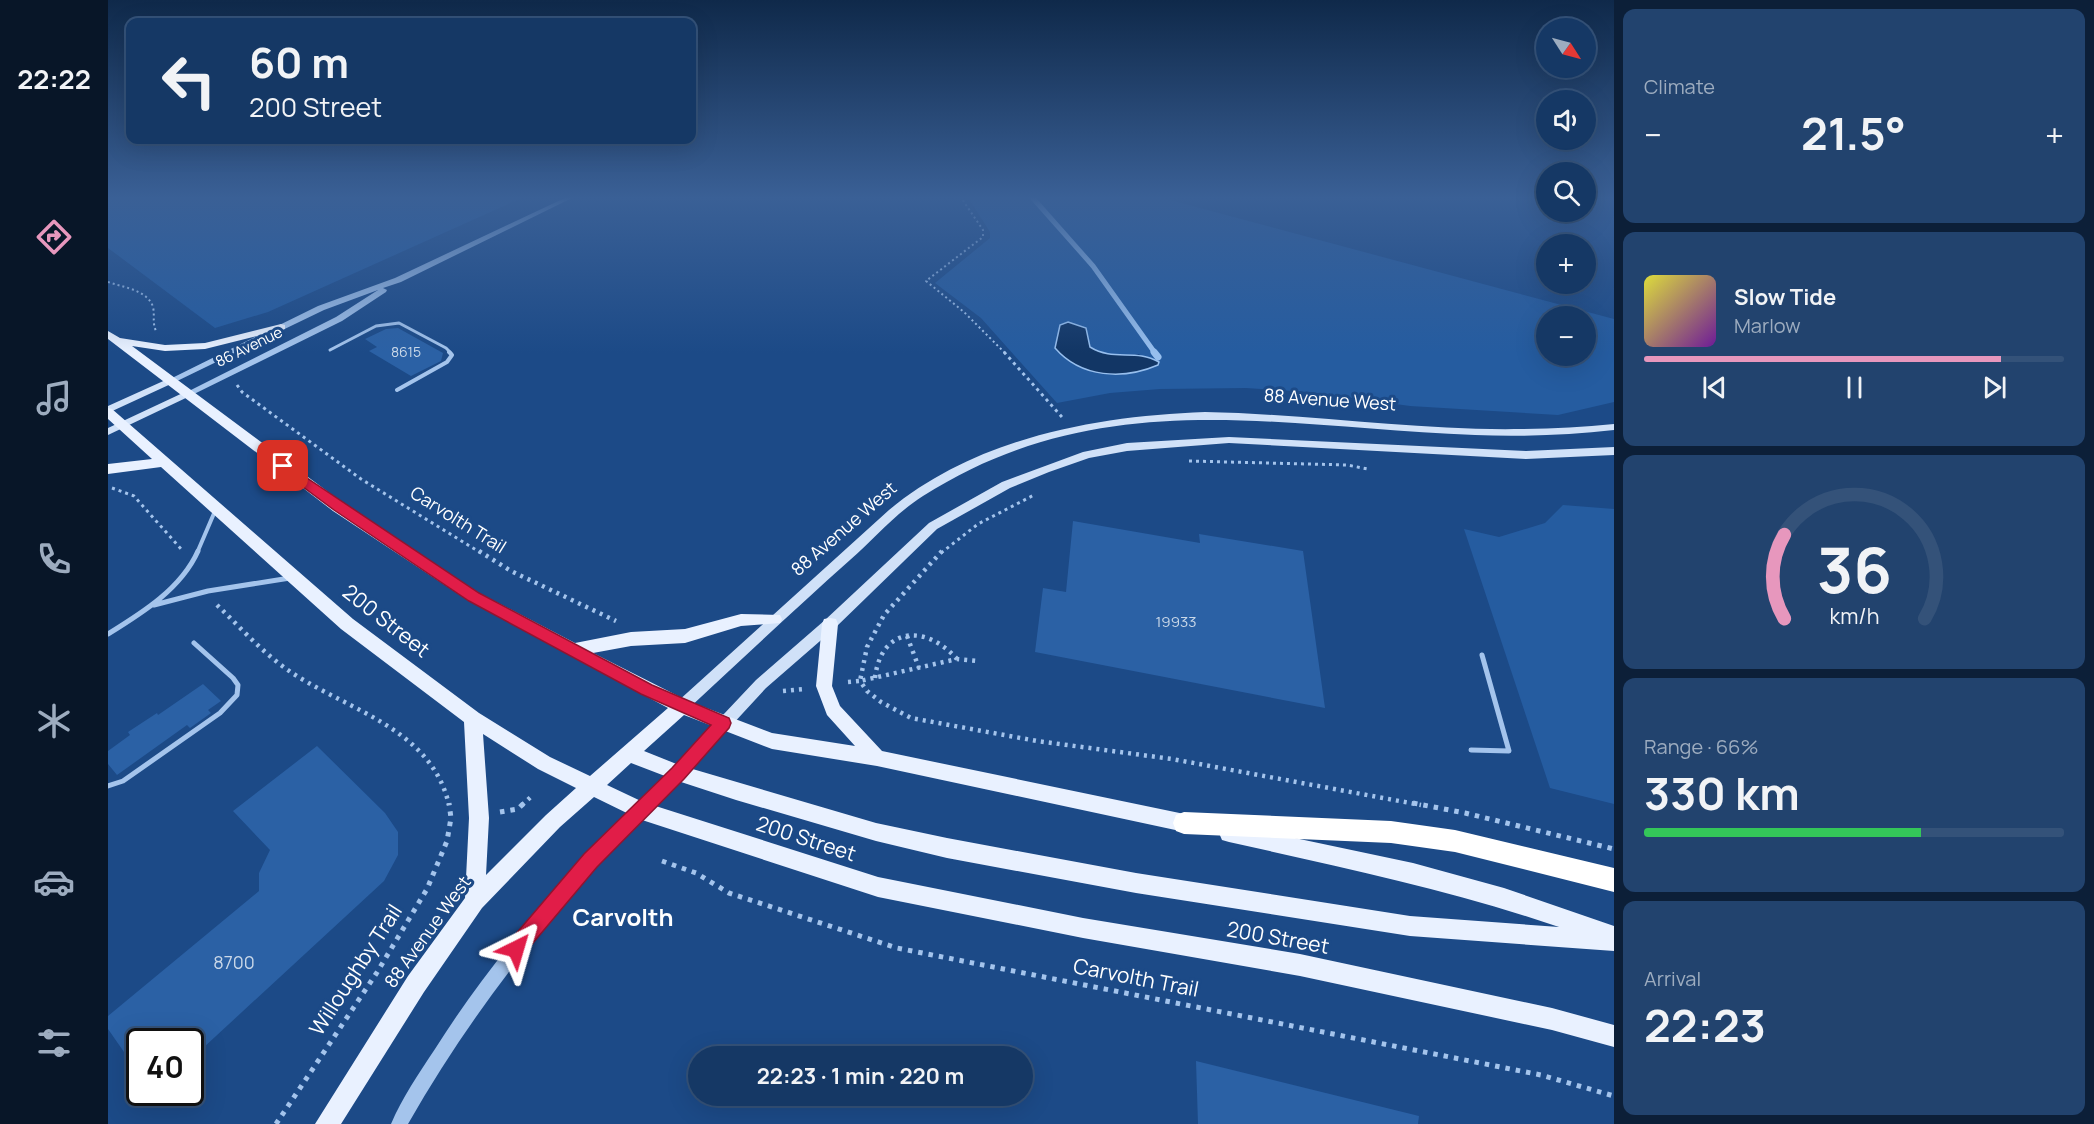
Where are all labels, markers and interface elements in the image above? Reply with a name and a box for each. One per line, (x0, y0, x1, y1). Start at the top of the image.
north arrow (1536, 18, 1596, 78)
map controls (1536, 18, 1596, 366)
text: 60 m (249, 33, 349, 91)
icon: left (150, 42, 228, 120)
text: 22:22 (17, 60, 91, 97)
text: Climate (1644, 73, 1715, 100)
text: 200 Street (249, 88, 382, 125)
button: sound (1536, 90, 1596, 150)
text: 21.5° (1801, 102, 1906, 164)
text: − (1644, 112, 1662, 157)
text: + (2045, 112, 2064, 157)
button: search (1536, 162, 1596, 222)
icon: directions (33, 216, 75, 258)
button: + (1536, 234, 1596, 294)
text: Slow Tide (1734, 282, 1836, 312)
button: − (1536, 306, 1596, 366)
text: Marlow (1734, 312, 1801, 339)
street label: 86 Avenue (212, 321, 286, 372)
house number: 8615 (391, 342, 421, 361)
icon: previous (1698, 371, 1731, 404)
icon: pause (1838, 371, 1871, 404)
icon: next (1978, 371, 2011, 404)
icon: music (33, 377, 75, 419)
street label: 88 Avenue West (1263, 382, 1397, 416)
pin (257, 440, 308, 491)
icon: arrive (266, 449, 299, 482)
street label: 88 Avenue West (785, 476, 901, 581)
street label: Carvolth Trail (406, 480, 511, 558)
text: 36 (1816, 526, 1892, 612)
icon: phone (33, 538, 75, 580)
street label: 200 Street (337, 577, 436, 663)
text: km/h (1829, 601, 1879, 630)
house number: 19933 (1155, 611, 1197, 632)
icon: climate (33, 700, 75, 742)
text: Range · 66% (1644, 733, 1759, 760)
text: 330 km (1644, 762, 1800, 824)
street label: 200 Street (753, 809, 860, 867)
icon: car (33, 861, 75, 903)
street label: 88 Avenue West (378, 871, 476, 992)
street label: Willoughby Trail (302, 899, 408, 1040)
district label: Carvolth (573, 900, 673, 933)
street label: 200 Street (1225, 914, 1332, 960)
position arrow (484, 917, 548, 981)
house number: 8700 (213, 950, 255, 974)
street label: Carvolth Trail (1071, 951, 1201, 1003)
text: Arrival (1644, 965, 1701, 992)
text: 22:23 (1644, 994, 1766, 1056)
icon: filters (33, 1022, 75, 1064)
speed limit sign: 40 (126, 1028, 204, 1106)
text: 22:23 · 1 min · 220 m (757, 1061, 964, 1091)

